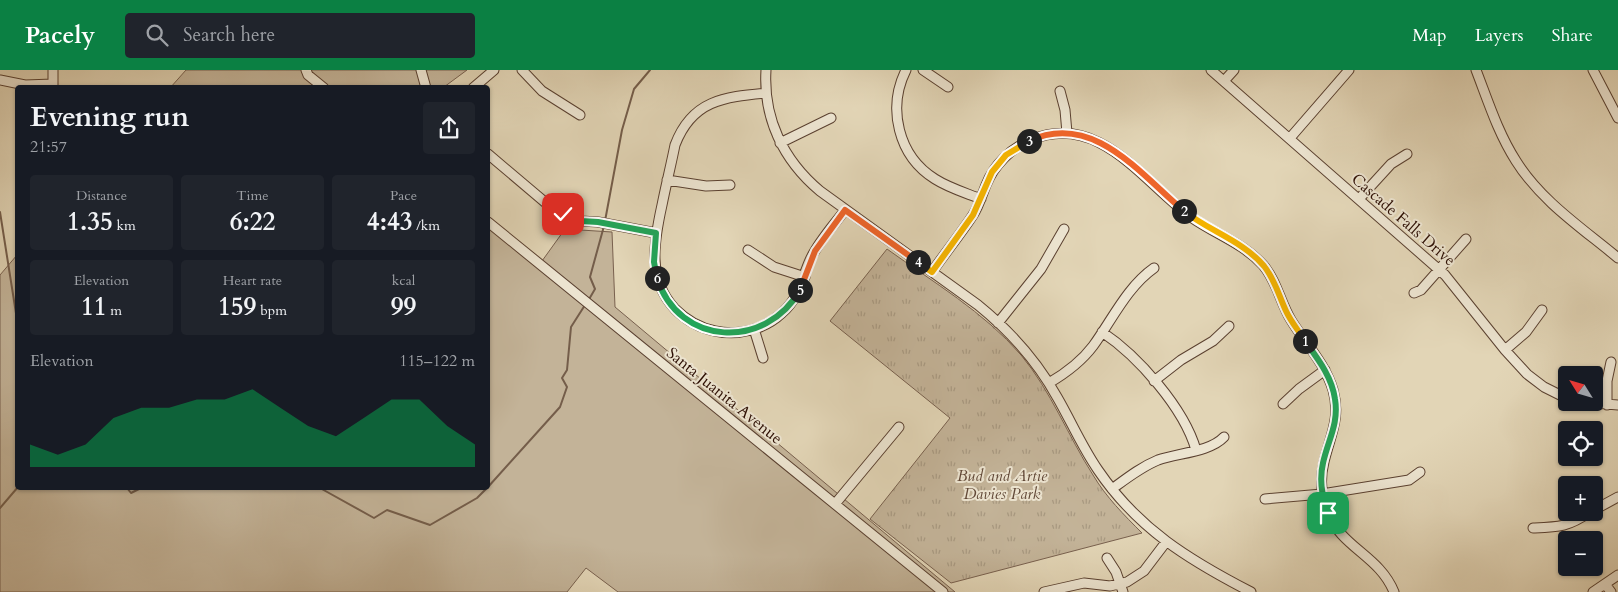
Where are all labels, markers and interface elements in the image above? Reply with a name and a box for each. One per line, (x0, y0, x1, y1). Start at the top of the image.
search box (125, 13, 475, 58)
text: Pacely (25, 19, 95, 52)
icon: search (143, 21, 171, 49)
text: Search here (183, 22, 275, 48)
text: Map (1412, 23, 1447, 48)
text: Layers (1475, 23, 1524, 48)
text: Share (1552, 23, 1593, 48)
text: Evening run (30, 98, 189, 136)
button: share (423, 102, 475, 154)
pin: 3 (1016, 128, 1042, 154)
text: 3 (1026, 132, 1033, 151)
text: 21:57 (30, 136, 67, 158)
street label: Cascade Falls Drive (1347, 168, 1460, 271)
text: Distance (76, 186, 127, 205)
text: Time (236, 186, 269, 205)
text: Pace (390, 186, 417, 205)
pin (542, 193, 584, 235)
pin: 2 (1172, 198, 1196, 224)
icon: check (549, 200, 577, 228)
text: 2 (1181, 202, 1188, 221)
text: 1.35 (67, 205, 113, 239)
text: 6:22 (230, 205, 275, 239)
text: 4:43 (367, 205, 413, 239)
text: km (113, 216, 136, 235)
text: /km (413, 216, 440, 235)
pin: 4 (906, 250, 930, 274)
text: 4 (915, 253, 922, 272)
pin: 6 (644, 266, 670, 290)
text: 6 (654, 269, 661, 288)
text: Elevation (74, 271, 129, 290)
text: Heart rate (223, 271, 282, 290)
text: kcal (392, 271, 415, 290)
pin: 5 (788, 278, 812, 302)
text: 5 (797, 281, 804, 300)
text: 11 (81, 290, 107, 324)
text: 159 (218, 290, 256, 324)
text: 99 (391, 290, 416, 324)
text: m (107, 301, 122, 320)
text: bpm (256, 301, 287, 320)
pin: 1 (1292, 328, 1318, 354)
text: 1 (1302, 332, 1309, 351)
street label: Santa Juanita Avenue (662, 342, 787, 449)
text: Elevation (30, 350, 94, 372)
text: 115–122 m (399, 350, 475, 372)
north arrow (1558, 366, 1602, 411)
map controls (1558, 366, 1603, 576)
button: locate (1558, 421, 1603, 466)
park label: Bud and Artie Davies Park (957, 465, 1048, 505)
button: + (1558, 476, 1603, 521)
pin (1307, 492, 1349, 534)
icon: arrive (1314, 499, 1342, 527)
button: − (1558, 531, 1603, 576)

